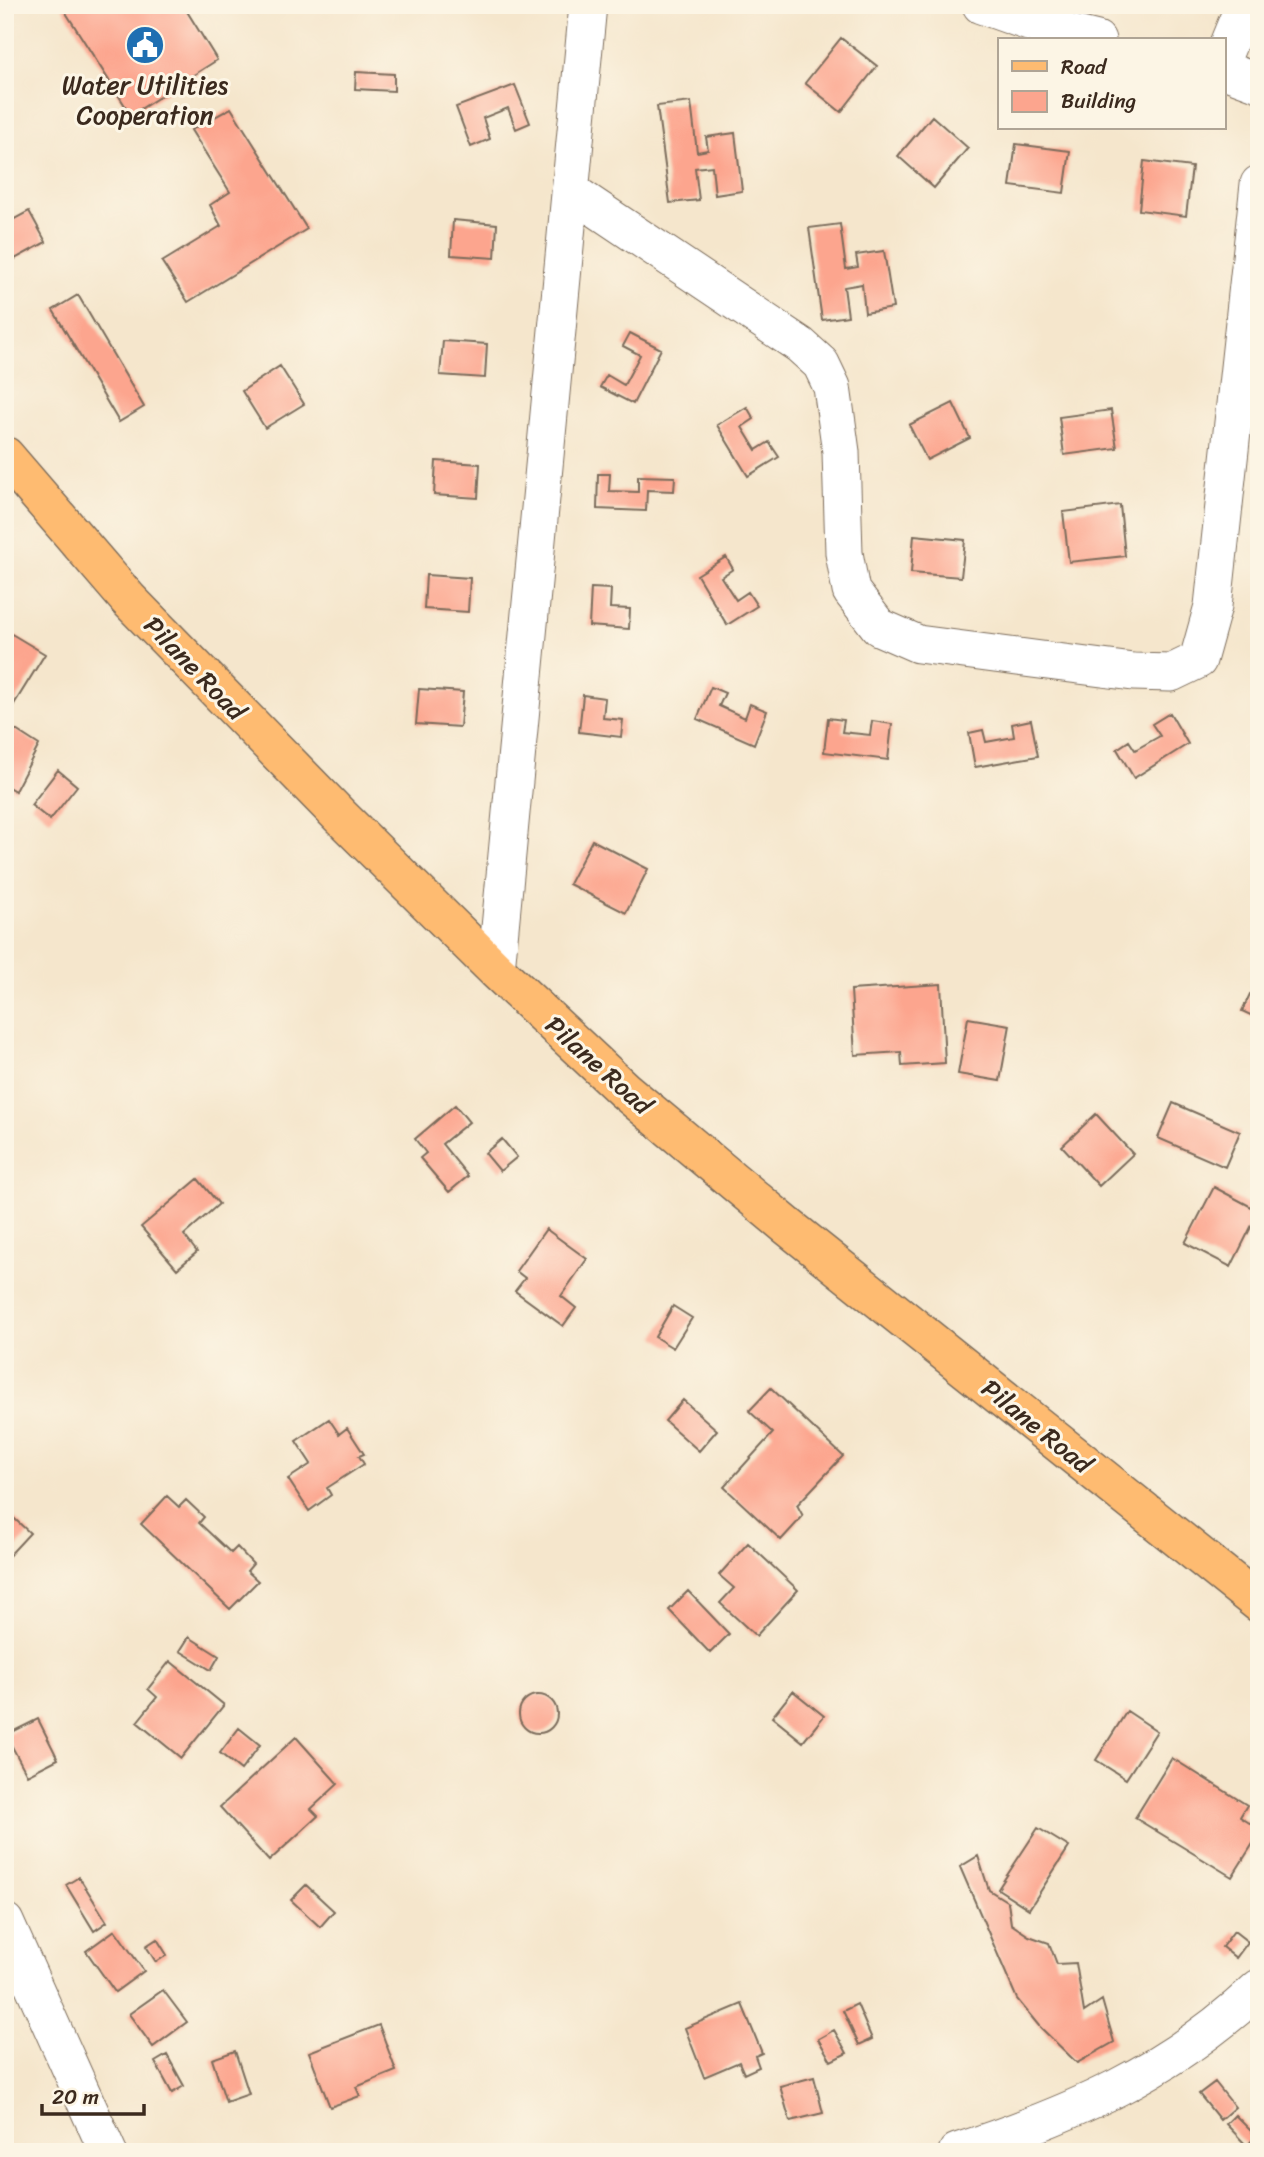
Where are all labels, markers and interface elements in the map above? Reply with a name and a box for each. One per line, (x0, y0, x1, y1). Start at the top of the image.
public building icon: Water Utilities Cooperation (124, 24, 166, 66)
legend (998, 38, 1226, 130)
text: Road (1061, 48, 1108, 86)
place label: Water Utilities Cooperation (62, 62, 229, 138)
text: Building (1061, 82, 1137, 120)
street label: Pilane Road (132, 604, 259, 733)
street label: Pilane Road (534, 1004, 665, 1128)
street label: Pilane Road (971, 1366, 1105, 1487)
scale bar (42, 2073, 144, 2117)
text: 20 m (52, 2078, 99, 2116)

